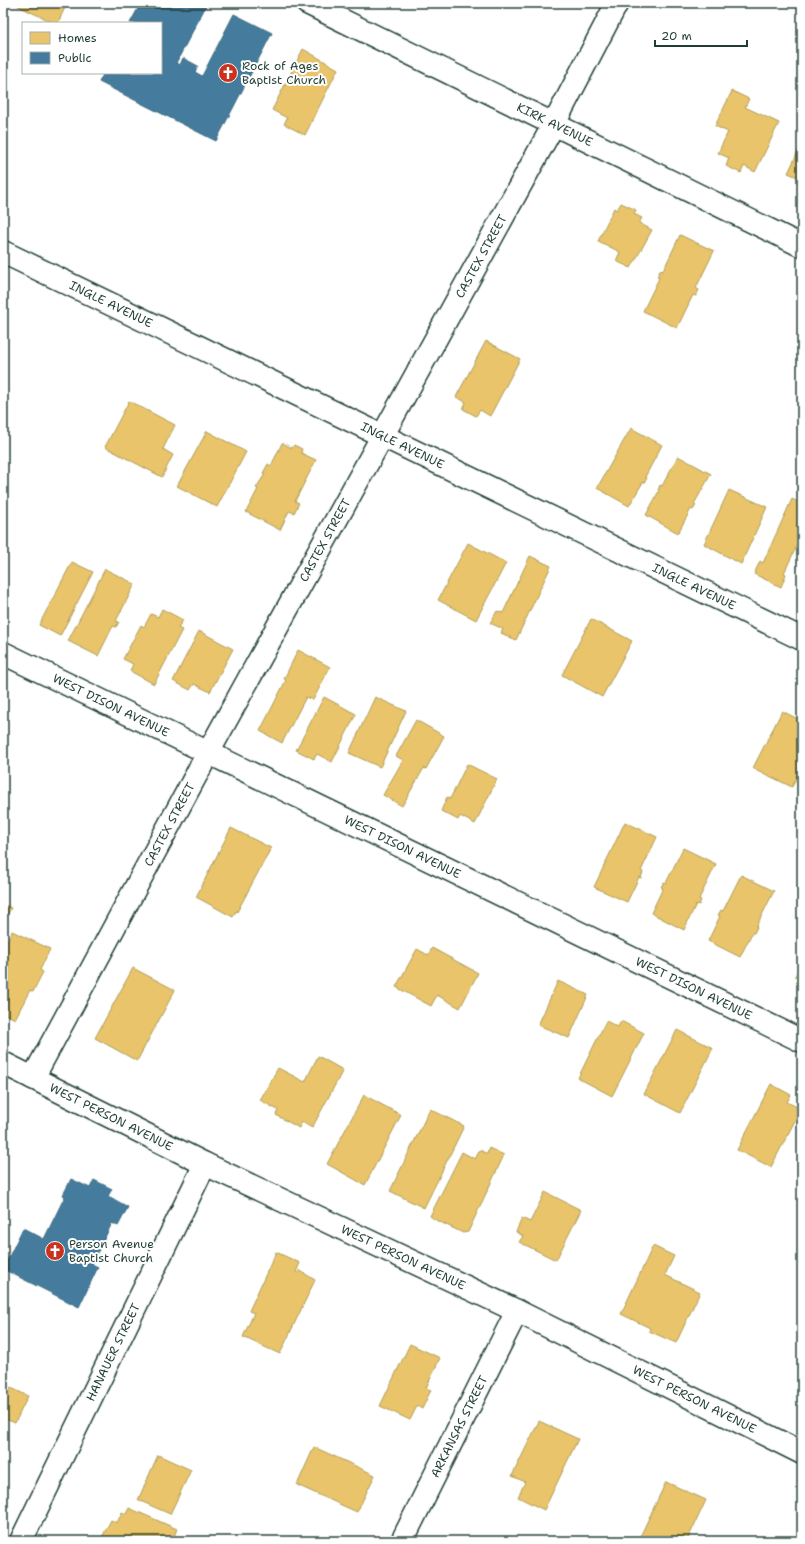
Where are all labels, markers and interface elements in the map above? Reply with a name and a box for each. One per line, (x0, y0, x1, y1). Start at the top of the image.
legend (22, 22, 162, 74)
scale bar (655, 22, 747, 48)
text: 20 m (661, 28, 692, 44)
text: Homes (58, 30, 97, 46)
text: Public (58, 50, 92, 66)
place label: Rock of Ages Baptist Church (242, 58, 326, 88)
church icon: Rock of Ages Baptist Church (217, 62, 239, 84)
street label: KIRK AVENUE (514, 99, 596, 150)
street label: CASTEX STREET (452, 211, 511, 301)
street label: INGLE AVENUE (67, 277, 155, 331)
street label: INGLE AVENUE (358, 419, 447, 473)
street label: CASTEX STREET (296, 495, 355, 585)
street label: INGLE AVENUE (650, 560, 739, 614)
street label: WEST DISON AVENUE (50, 670, 172, 741)
street label: CASTEX STREET (141, 779, 199, 869)
street label: WEST DISON AVENUE (341, 812, 463, 882)
street label: WEST DISON AVENUE (633, 953, 755, 1024)
street label: WEST PERSON AVENUE (47, 1080, 176, 1155)
street label: WEST PERSON AVENUE (338, 1221, 468, 1294)
place label: Person Avenue Baptist Church (69, 1236, 154, 1266)
church icon: Person Avenue Baptist Church (44, 1240, 66, 1262)
street label: HANAUER STREET (82, 1300, 144, 1404)
street label: WEST PERSON AVENUE (630, 1362, 759, 1437)
street label: ARKANSAS STREET (427, 1372, 492, 1480)

